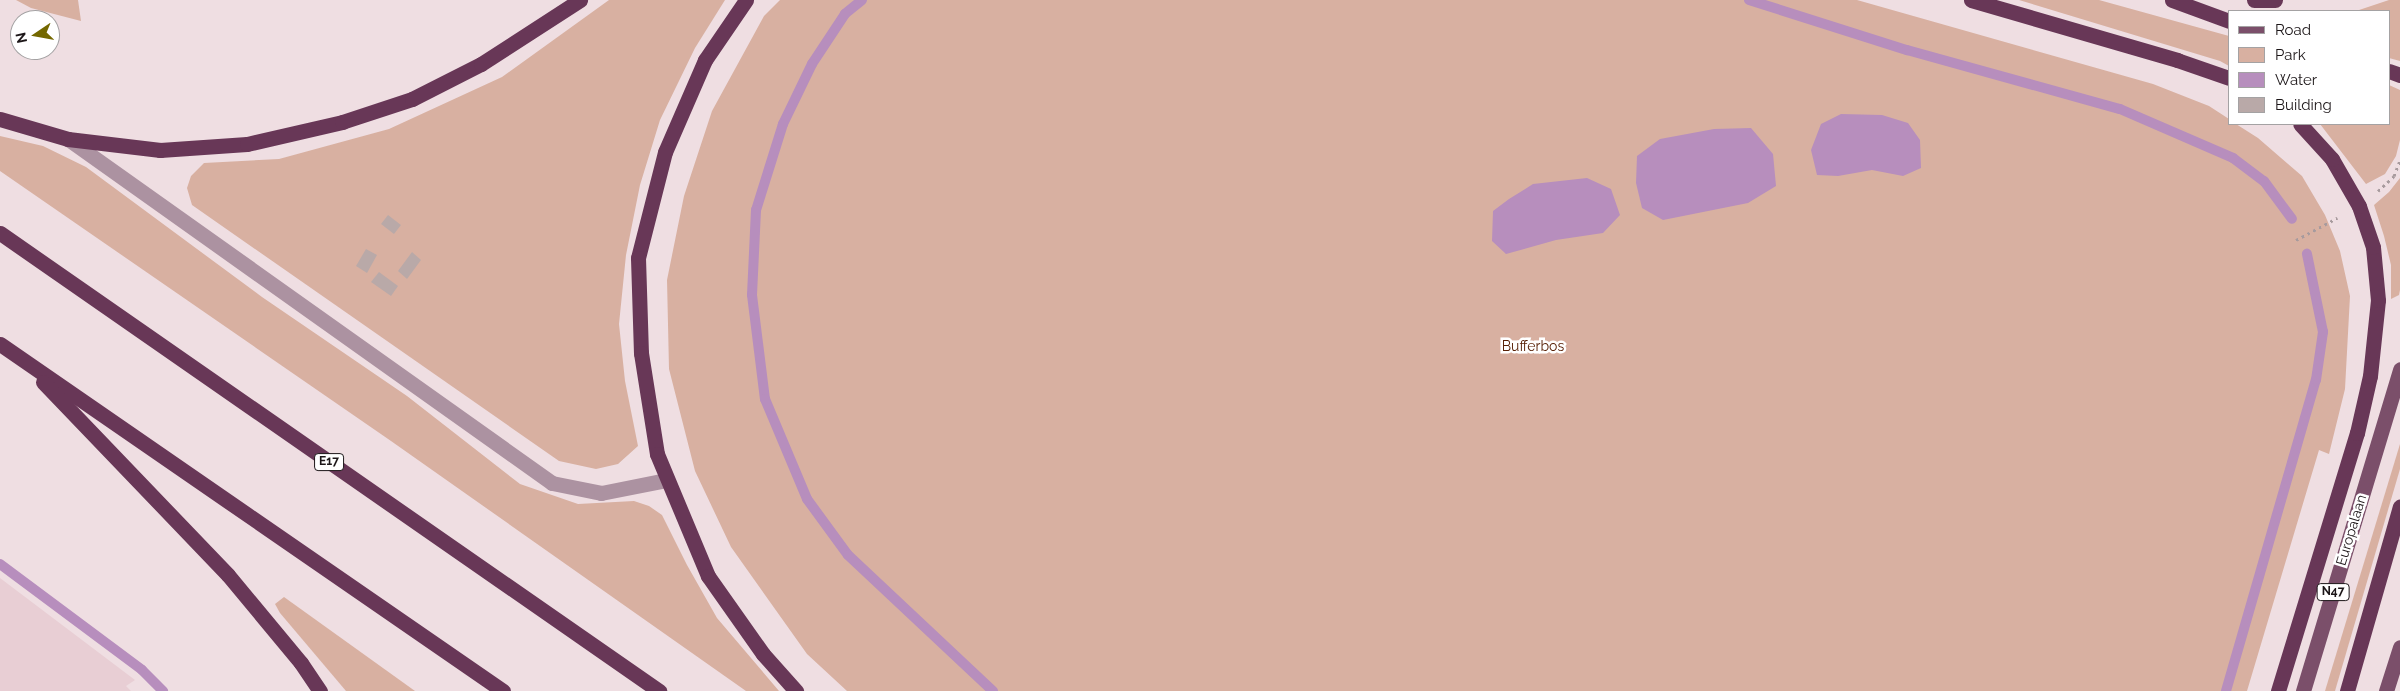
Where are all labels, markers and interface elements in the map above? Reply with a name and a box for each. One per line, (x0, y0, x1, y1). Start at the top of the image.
north arrow (10, 10, 60, 60)
legend (2228, 10, 2390, 125)
text: Road (2275, 21, 2311, 39)
text: N (12, 31, 30, 45)
text: Park (2275, 46, 2306, 64)
text: Water (2275, 71, 2317, 89)
text: Building (2275, 96, 2332, 114)
park label: Bufferbos (1502, 338, 1564, 354)
road number: E17 (314, 452, 344, 472)
street label: Europalaan (2332, 493, 2370, 567)
road number: N47 (2316, 582, 2350, 602)

